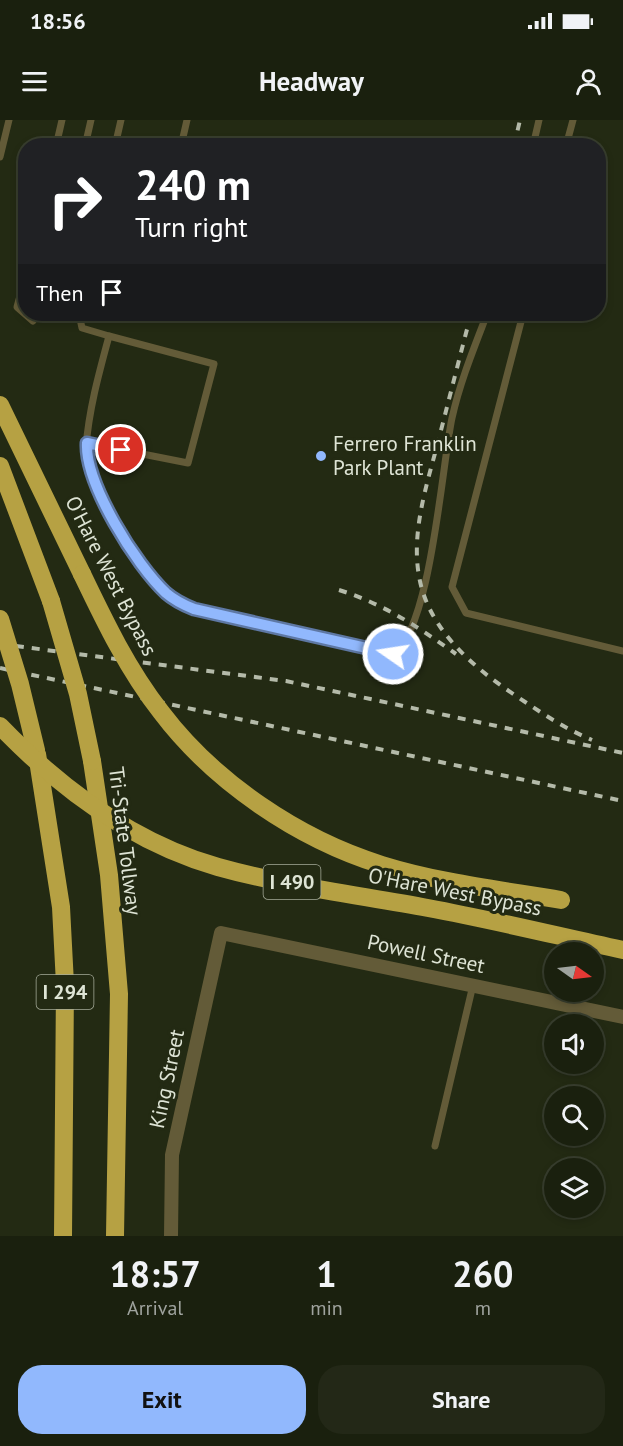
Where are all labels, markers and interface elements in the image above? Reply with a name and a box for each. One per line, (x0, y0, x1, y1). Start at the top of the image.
text: 18:56 (30, 7, 86, 35)
text: Headway (259, 64, 364, 98)
icon: menu (18, 65, 51, 98)
icon: person (572, 65, 605, 98)
text: 240 m (135, 157, 251, 212)
icon: right (36, 162, 114, 240)
text: Turn right (135, 210, 248, 244)
icon: arrive (95, 276, 128, 309)
text: Then (36, 279, 83, 307)
pin (95, 424, 146, 475)
place label: Ferrero Franklin Park Plant (333, 430, 477, 481)
icon: arrive (104, 433, 137, 466)
marker: Ferrero Franklin Park Plant (314, 449, 328, 463)
street label: O'Hare West Bypass (59, 491, 163, 660)
position arrow (361, 622, 425, 686)
street label: Tri-State Tollway (103, 765, 148, 917)
street label: O'Hare West Bypass (366, 861, 544, 922)
road number: I 490 (264, 865, 320, 899)
street label: Powell Street (365, 928, 487, 979)
north arrow (544, 942, 604, 1002)
map controls (544, 942, 604, 1218)
road number: I 294 (36, 975, 94, 1009)
button: sound (544, 1014, 604, 1074)
street label: King Street (143, 1027, 190, 1131)
button: search (544, 1086, 604, 1146)
button: layers (544, 1158, 604, 1218)
text: 18:57 (109, 1250, 201, 1297)
text: 1 (316, 1250, 337, 1297)
text: 260 (452, 1250, 514, 1297)
text: Arrival (127, 1295, 183, 1321)
text: min (310, 1295, 343, 1321)
text: m (475, 1295, 491, 1321)
button: Exit (18, 1365, 306, 1434)
button: Share (318, 1365, 605, 1434)

